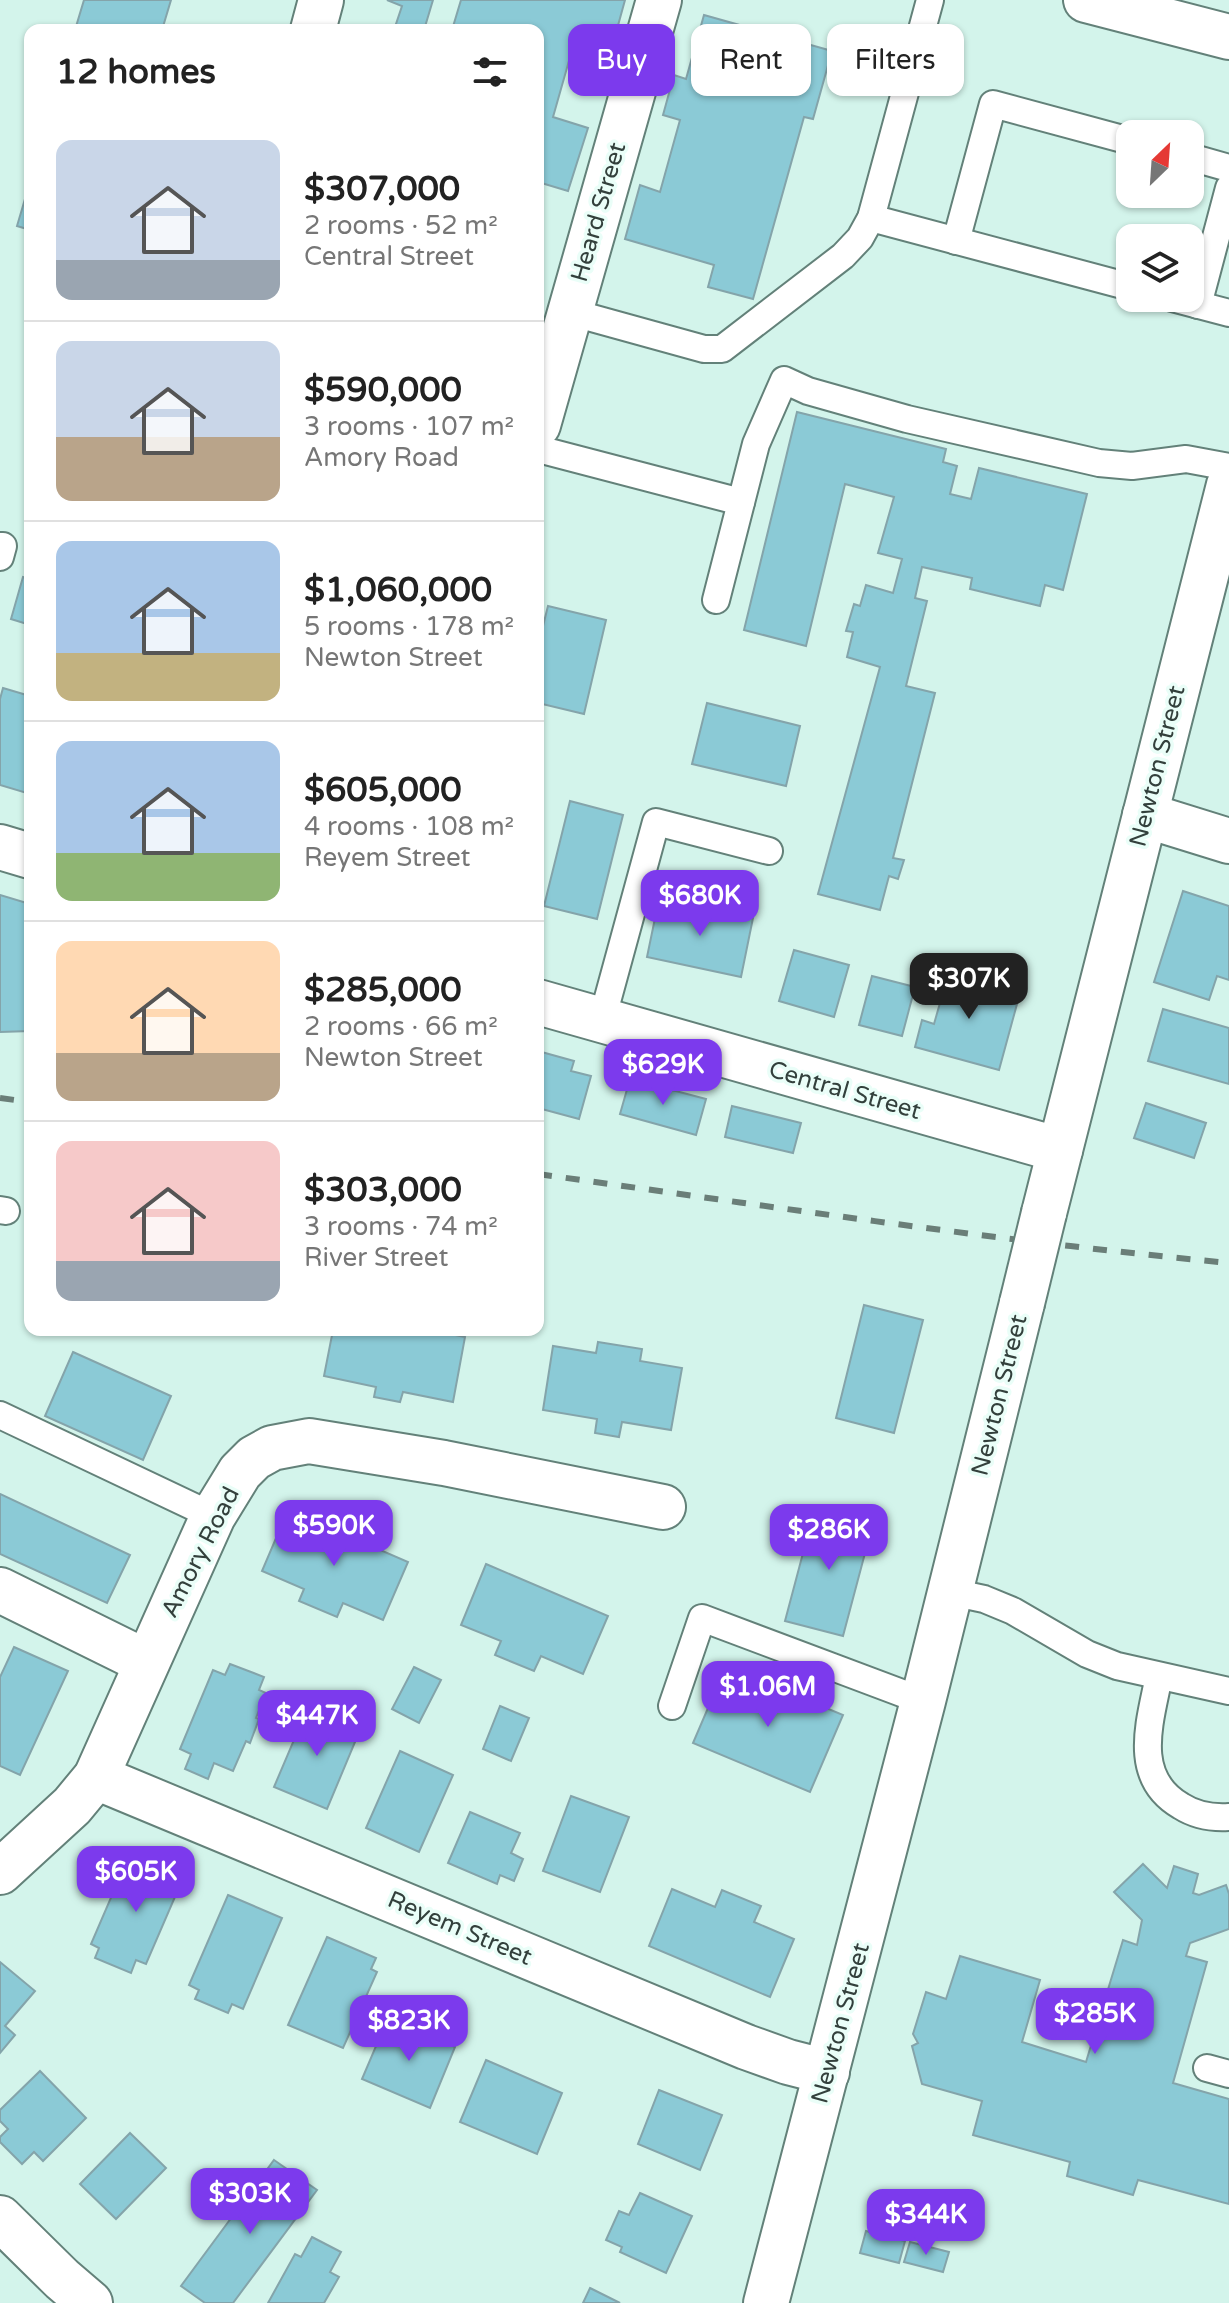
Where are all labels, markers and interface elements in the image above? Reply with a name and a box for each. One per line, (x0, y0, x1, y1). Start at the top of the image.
chip: Buy (568, 24, 675, 96)
chip: Rent (691, 24, 811, 96)
chip: Filters (827, 24, 964, 96)
icon: filters (468, 50, 512, 94)
text: 12 homes (56, 52, 216, 93)
north arrow (1116, 120, 1204, 208)
map controls (1116, 120, 1204, 312)
street label: Heard Street (565, 139, 632, 285)
text: $307,000 (304, 169, 460, 210)
icon: home (120, 172, 216, 268)
text: 2 rooms · 52 m² (304, 210, 498, 241)
button: layers (1116, 224, 1204, 312)
text: Central Street (304, 241, 474, 272)
text: $590,000 (304, 370, 462, 411)
icon: home (120, 373, 216, 469)
text: 3 rooms · 107 m² (304, 411, 514, 442)
text: Amory Road (304, 442, 459, 473)
text: $1,060,000 (304, 570, 492, 611)
icon: home (120, 573, 216, 669)
text: 5 rooms · 178 m² (304, 611, 514, 642)
text: Newton Street (304, 642, 483, 673)
street label: Newton Street (1123, 683, 1192, 850)
text: $605,000 (304, 770, 462, 811)
icon: home (120, 773, 216, 869)
text: 4 rooms · 108 m² (304, 811, 514, 842)
text: Reyem Street (304, 842, 471, 873)
pin: $680K (644, 870, 756, 938)
text: $680K (659, 880, 741, 911)
pin: $307K (913, 953, 1025, 1021)
text: $307K (928, 963, 1010, 994)
text: $285,000 (304, 970, 462, 1011)
icon: home (120, 973, 216, 1069)
text: 2 rooms · 66 m² (304, 1011, 498, 1042)
pin: $629K (607, 1039, 719, 1107)
text: Newton Street (304, 1042, 483, 1073)
text: $629K (622, 1049, 704, 1080)
street label: Central Street (765, 1055, 924, 1126)
text: $303,000 (304, 1170, 462, 1211)
icon: home (120, 1173, 216, 1269)
text: 3 rooms · 74 m² (304, 1211, 498, 1242)
text: River Street (304, 1242, 448, 1273)
street label: Newton Street (965, 1312, 1034, 1479)
street label: Amory Road (155, 1482, 246, 1623)
pin: $590K (278, 1500, 390, 1568)
pin: $286K (773, 1504, 885, 1572)
text: $590K (293, 1510, 375, 1541)
text: $286K (788, 1514, 870, 1545)
pin: $1.06M (703, 1661, 833, 1729)
text: $1.06M (720, 1671, 816, 1702)
pin: $447K (261, 1690, 373, 1758)
text: $447K (276, 1700, 358, 1731)
pin: $605K (80, 1846, 192, 1914)
text: $605K (95, 1856, 177, 1887)
street label: Reyem Street (383, 1885, 536, 1972)
street label: Newton Street (805, 1940, 876, 2107)
pin: $285K (1039, 1988, 1151, 2056)
pin: $823K (353, 1995, 465, 2063)
text: $285K (1054, 1998, 1136, 2029)
text: $823K (368, 2005, 450, 2036)
pin: $303K (194, 2168, 306, 2236)
text: $303K (209, 2178, 291, 2209)
pin: $344K (870, 2189, 982, 2257)
text: $344K (885, 2199, 967, 2230)

